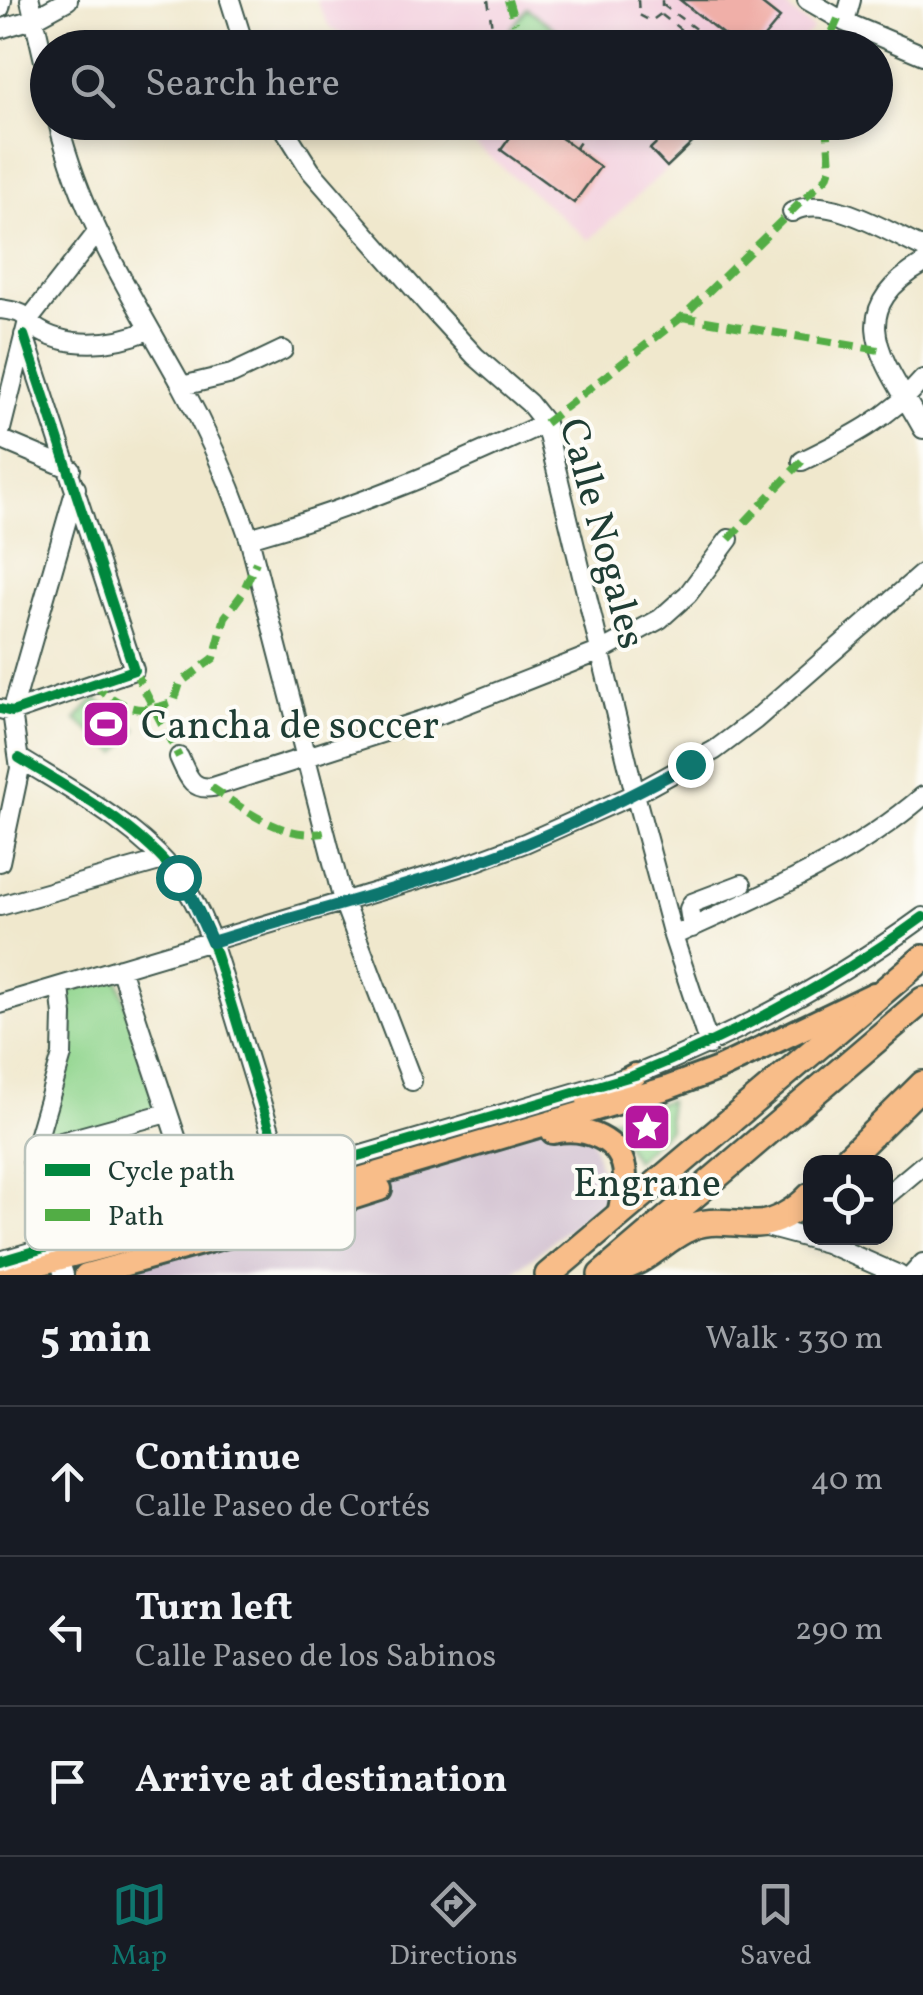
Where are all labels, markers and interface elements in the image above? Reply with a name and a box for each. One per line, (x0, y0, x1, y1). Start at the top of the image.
search box (30, 30, 893, 140)
icon: search (65, 58, 120, 113)
text: Search here (145, 59, 340, 112)
street label: Calle Nogales (543, 413, 658, 655)
sports icon: Cancha de soccer (80, 698, 132, 750)
place label: Cancha de soccer (141, 700, 439, 756)
route end (668, 742, 714, 788)
route start (156, 855, 202, 901)
place icon: Engrane (621, 1101, 673, 1153)
legend (25, 1135, 355, 1250)
text: Cycle path (108, 1153, 235, 1192)
map controls (803, 1155, 893, 1245)
button: locate (803, 1155, 893, 1245)
place label: Engrane (573, 1158, 721, 1214)
text: Path (108, 1198, 164, 1237)
text: 5 min (40, 1311, 152, 1370)
text: Walk · 330 m (705, 1318, 883, 1362)
text: Continue (135, 1433, 300, 1486)
icon: ahead (40, 1454, 95, 1509)
text: 40 m (811, 1459, 883, 1503)
text: Calle Paseo de Cortés (135, 1486, 430, 1530)
text: Turn left (135, 1583, 292, 1636)
icon: left (40, 1604, 95, 1659)
text: 290 m (795, 1609, 883, 1653)
text: Calle Paseo de los Sabinos (135, 1636, 496, 1680)
icon: arrive (40, 1754, 95, 1809)
text: Arrive at destination (135, 1755, 508, 1808)
tab: Map (111, 1877, 167, 1976)
tab: Directions (389, 1877, 518, 1976)
tab: Saved (740, 1877, 812, 1976)

